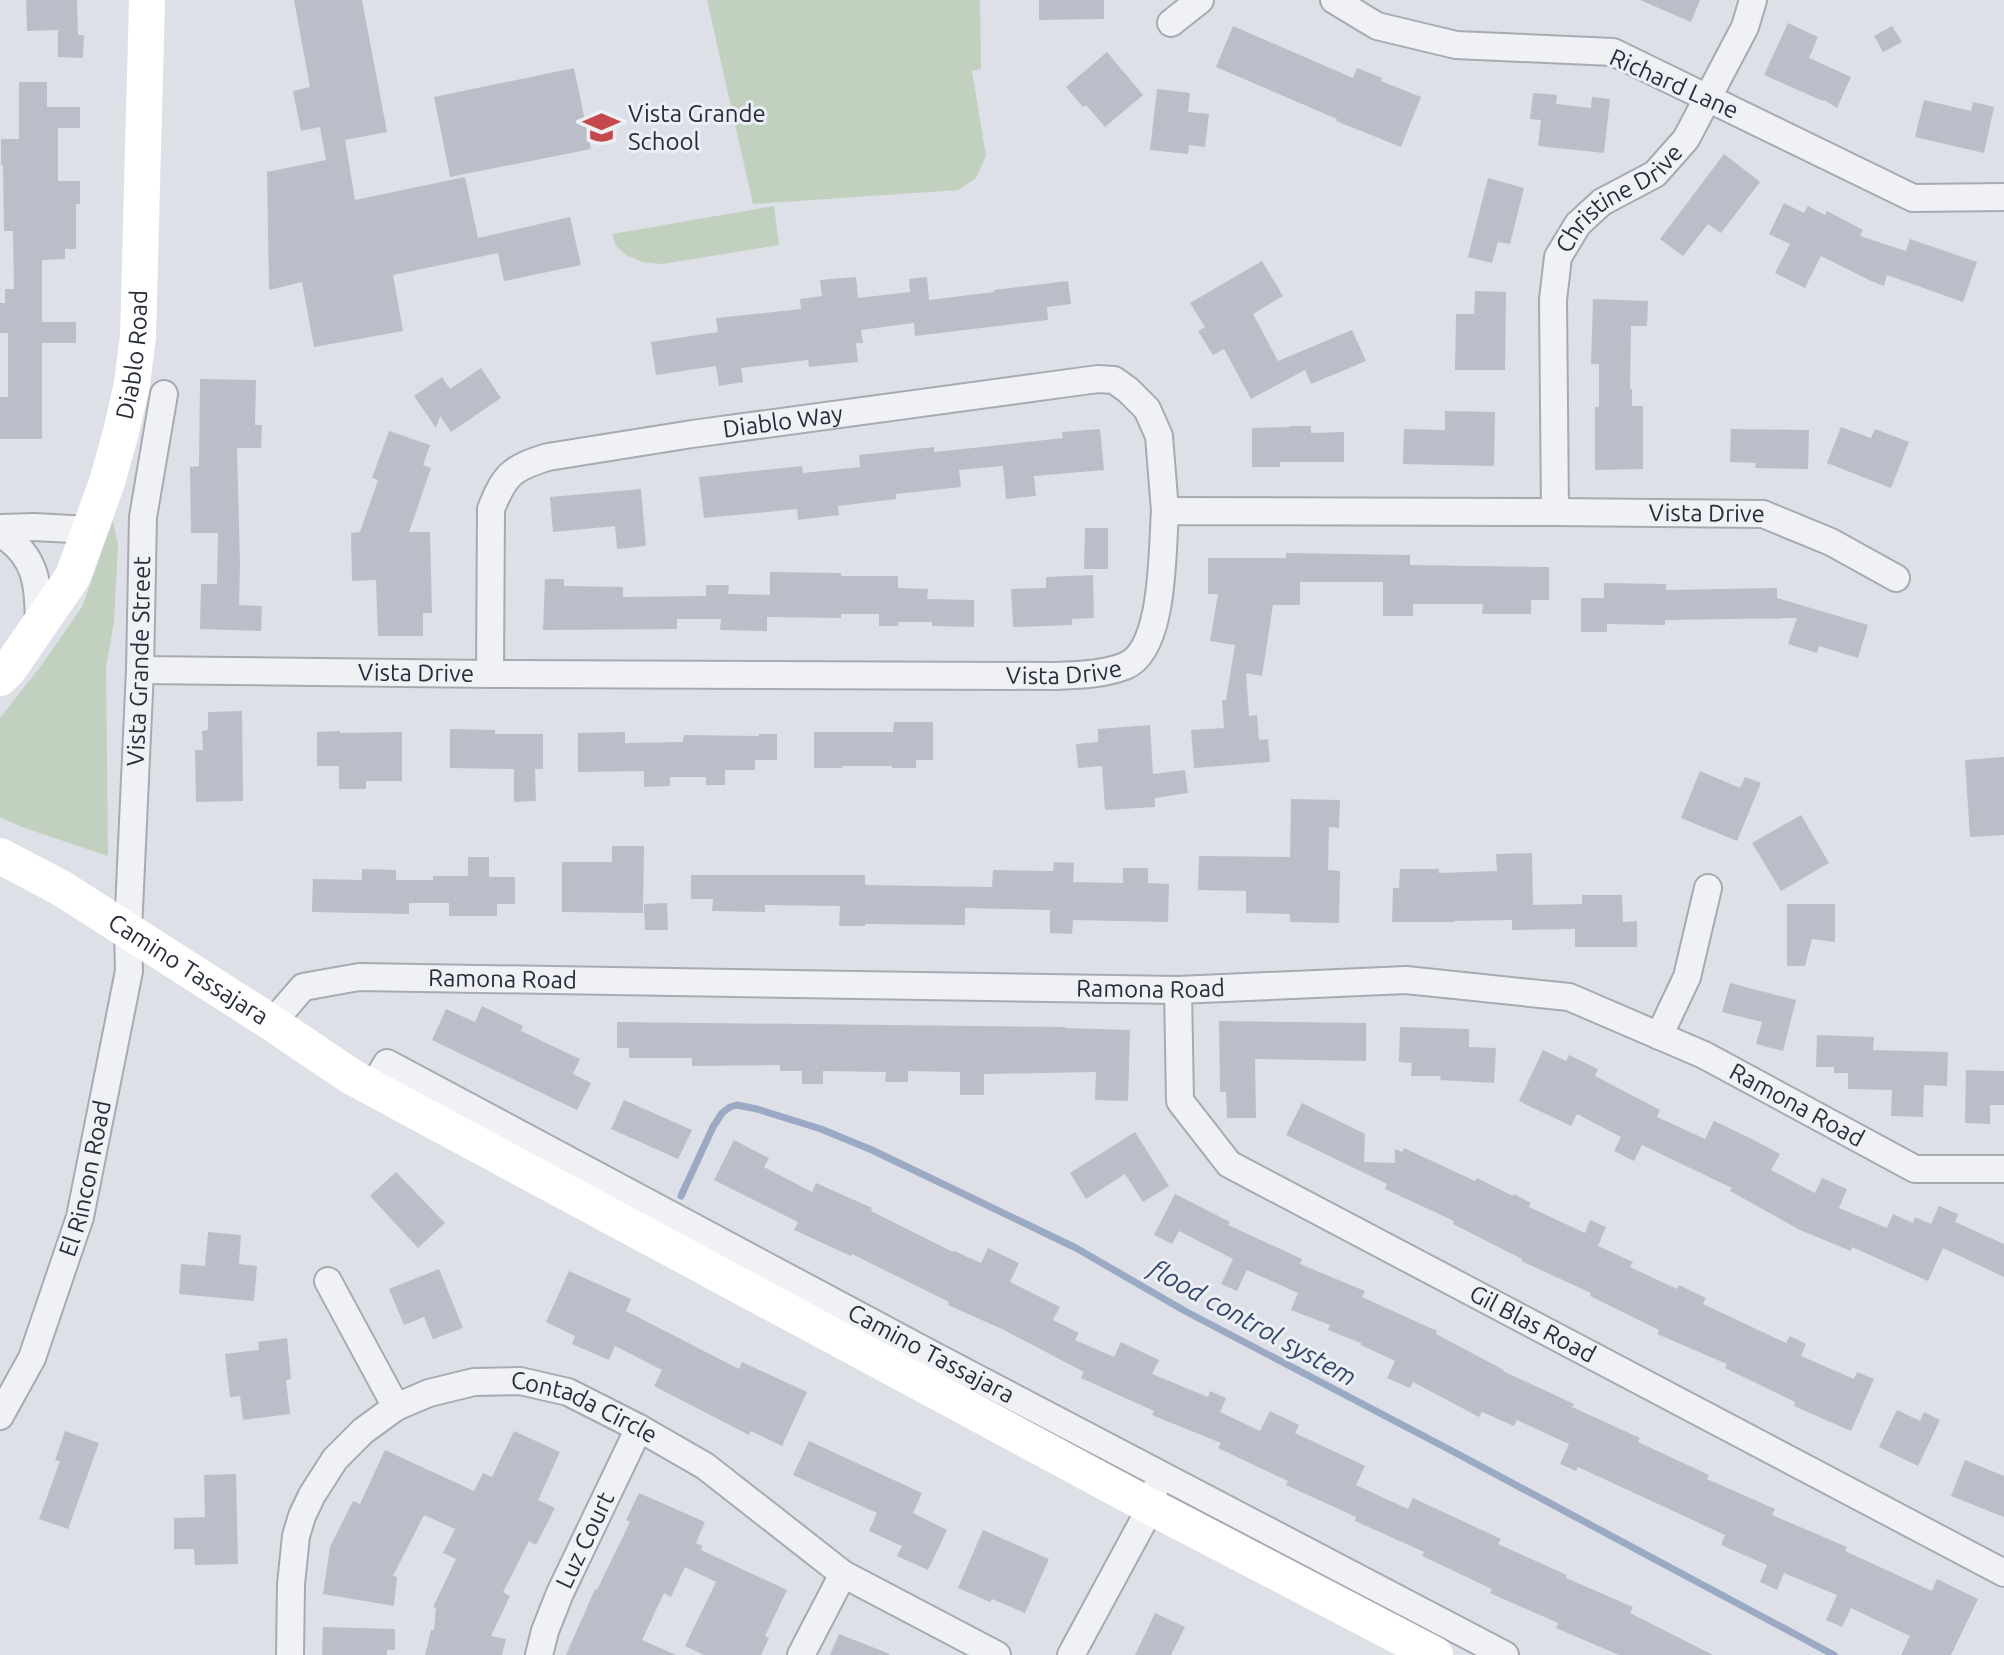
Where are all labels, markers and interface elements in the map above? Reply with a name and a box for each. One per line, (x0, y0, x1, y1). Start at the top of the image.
street label: Richard Lane (1606, 43, 1743, 124)
place label: Vista Grande School (628, 100, 766, 155)
school or university icon: Vista Grande School (583, 109, 621, 147)
street label: Christine Drive (1550, 139, 1688, 257)
street label: Diablo Road (110, 290, 152, 422)
street label: Diablo Way (721, 400, 845, 443)
street label: Vista Drive (1648, 499, 1765, 527)
street label: Vista Grande Street (122, 555, 155, 767)
street label: Vista Drive (1006, 654, 1125, 689)
street label: Vista Drive (358, 658, 474, 687)
street label: Camino Tassajara (104, 908, 274, 1030)
street label: Ramona Road (428, 964, 577, 993)
street label: Ramona Road (1076, 974, 1225, 1003)
street label: Ramona Road (1725, 1057, 1869, 1152)
street label: El Rincon Road (54, 1098, 116, 1260)
water label: flood control system (1143, 1253, 1362, 1391)
street label: Gil Blas Road (1465, 1279, 1600, 1368)
street label: Camino Tassajara (843, 1298, 1019, 1408)
street label: Contada Circle (511, 1367, 662, 1449)
street label: Luz Court (550, 1487, 620, 1593)

